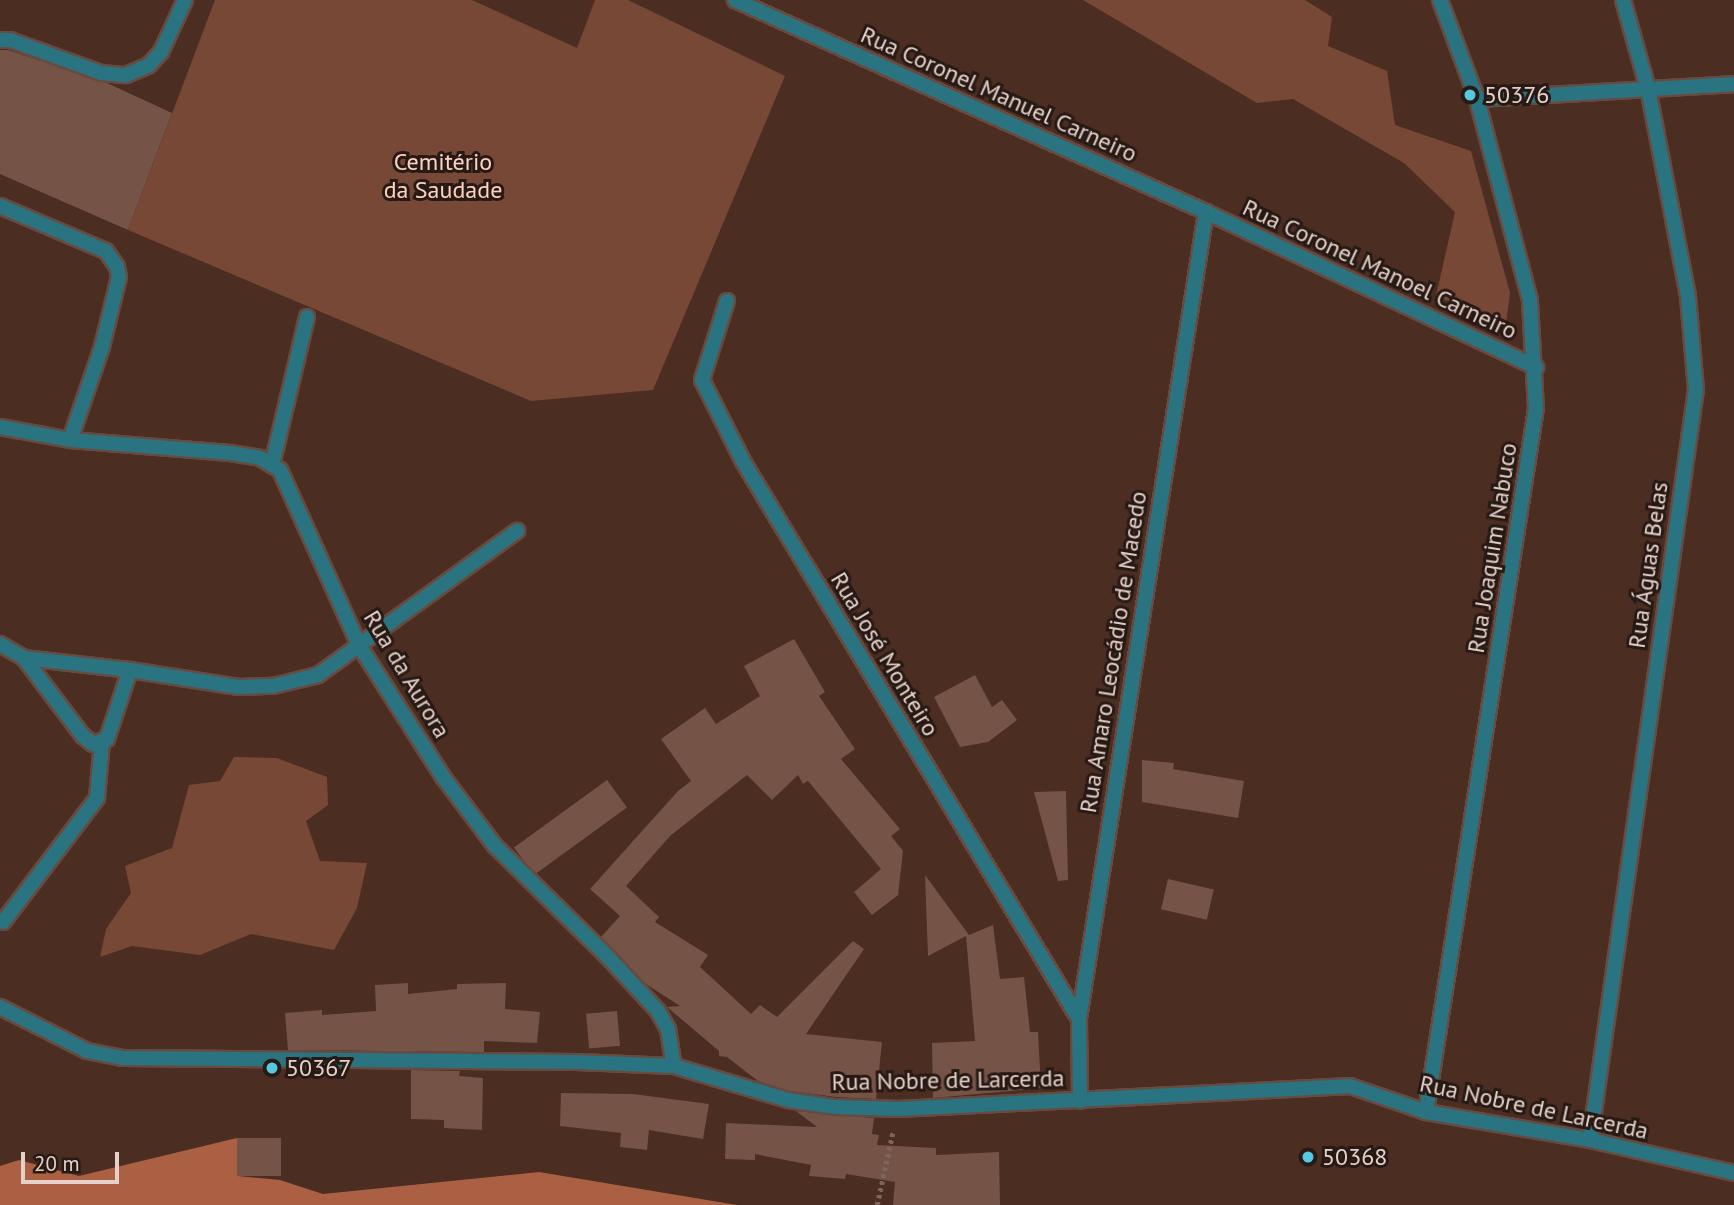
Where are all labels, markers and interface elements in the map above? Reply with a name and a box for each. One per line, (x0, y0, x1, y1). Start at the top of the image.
street label: Rua Coronel Manuel Carneiro (856, 20, 1142, 168)
place label: 50376 (1484, 81, 1549, 109)
marker: 50376 (1462, 87, 1478, 103)
park label: Cemitério da Saudade (384, 148, 502, 204)
street label: Rua Coronel Manoel Carneiro (1238, 193, 1522, 345)
street label: Rua Joaquim Nabuco (1461, 441, 1523, 655)
street label: Rua Águas Belas (1622, 480, 1674, 650)
street label: Rua Amaro Leocádio de Macedo (1073, 489, 1153, 815)
street label: Rua José Monteiro (825, 567, 945, 741)
street label: Rua da Aurora (357, 605, 457, 743)
place label: 50367 (286, 1054, 351, 1082)
marker: 50367 (264, 1060, 280, 1076)
street label: Rua Nobre de Larcerda (831, 1064, 1065, 1096)
street label: Rua Nobre de Larcerda (1417, 1069, 1651, 1145)
scale bar (24, 1138, 122, 1182)
place label: 50368 (1322, 1143, 1387, 1171)
marker: 50368 (1300, 1149, 1316, 1165)
text: 20 m (34, 1150, 80, 1177)

